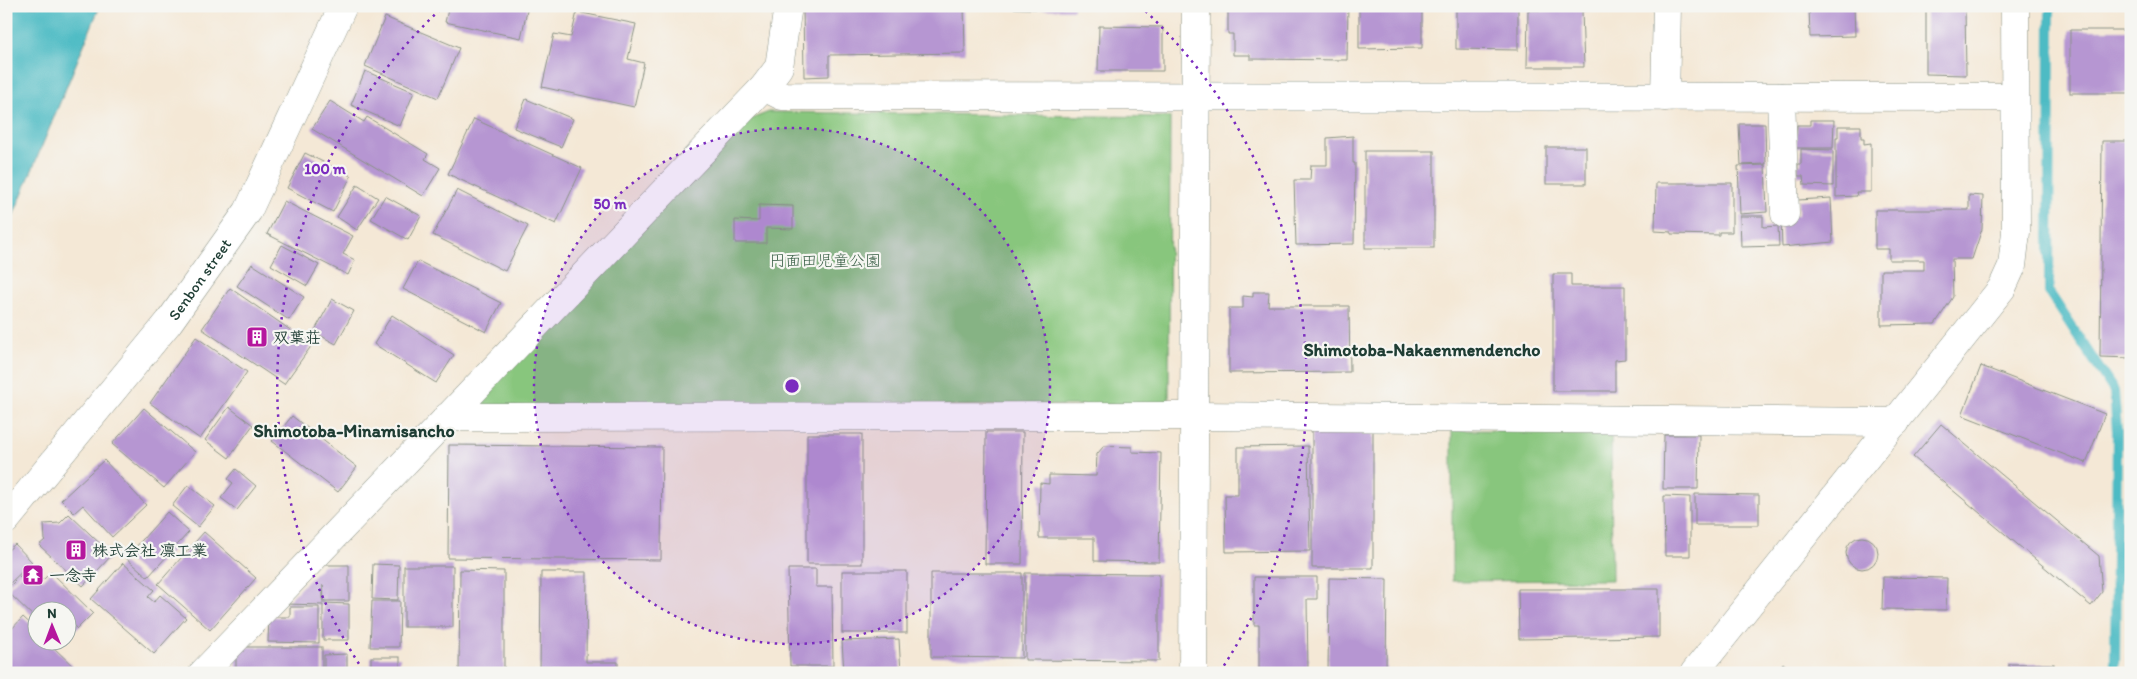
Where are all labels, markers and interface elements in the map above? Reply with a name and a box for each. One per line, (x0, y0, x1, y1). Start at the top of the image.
text: 100 m (304, 160, 346, 178)
text: 50 m (593, 195, 627, 213)
street label: Senbon street (164, 235, 235, 324)
park label: 円面田児童公園 (769, 251, 881, 270)
building icon: 双葉荘 (245, 325, 269, 349)
place label: 双葉荘 (273, 328, 321, 347)
district label: Shimotoba-Nakaenmendencho (1303, 339, 1541, 361)
centre of rings (783, 377, 801, 395)
district label: Shimotoba-Minamisancho (253, 420, 455, 442)
building icon: 株式会社 凛工業 (64, 538, 88, 562)
place label: 株式会社 凛工業 (92, 541, 208, 560)
temple icon: 一念寺 (21, 563, 45, 587)
place label: 一念寺 (49, 566, 97, 585)
north arrow (28, 602, 78, 652)
text: N (47, 605, 57, 622)

